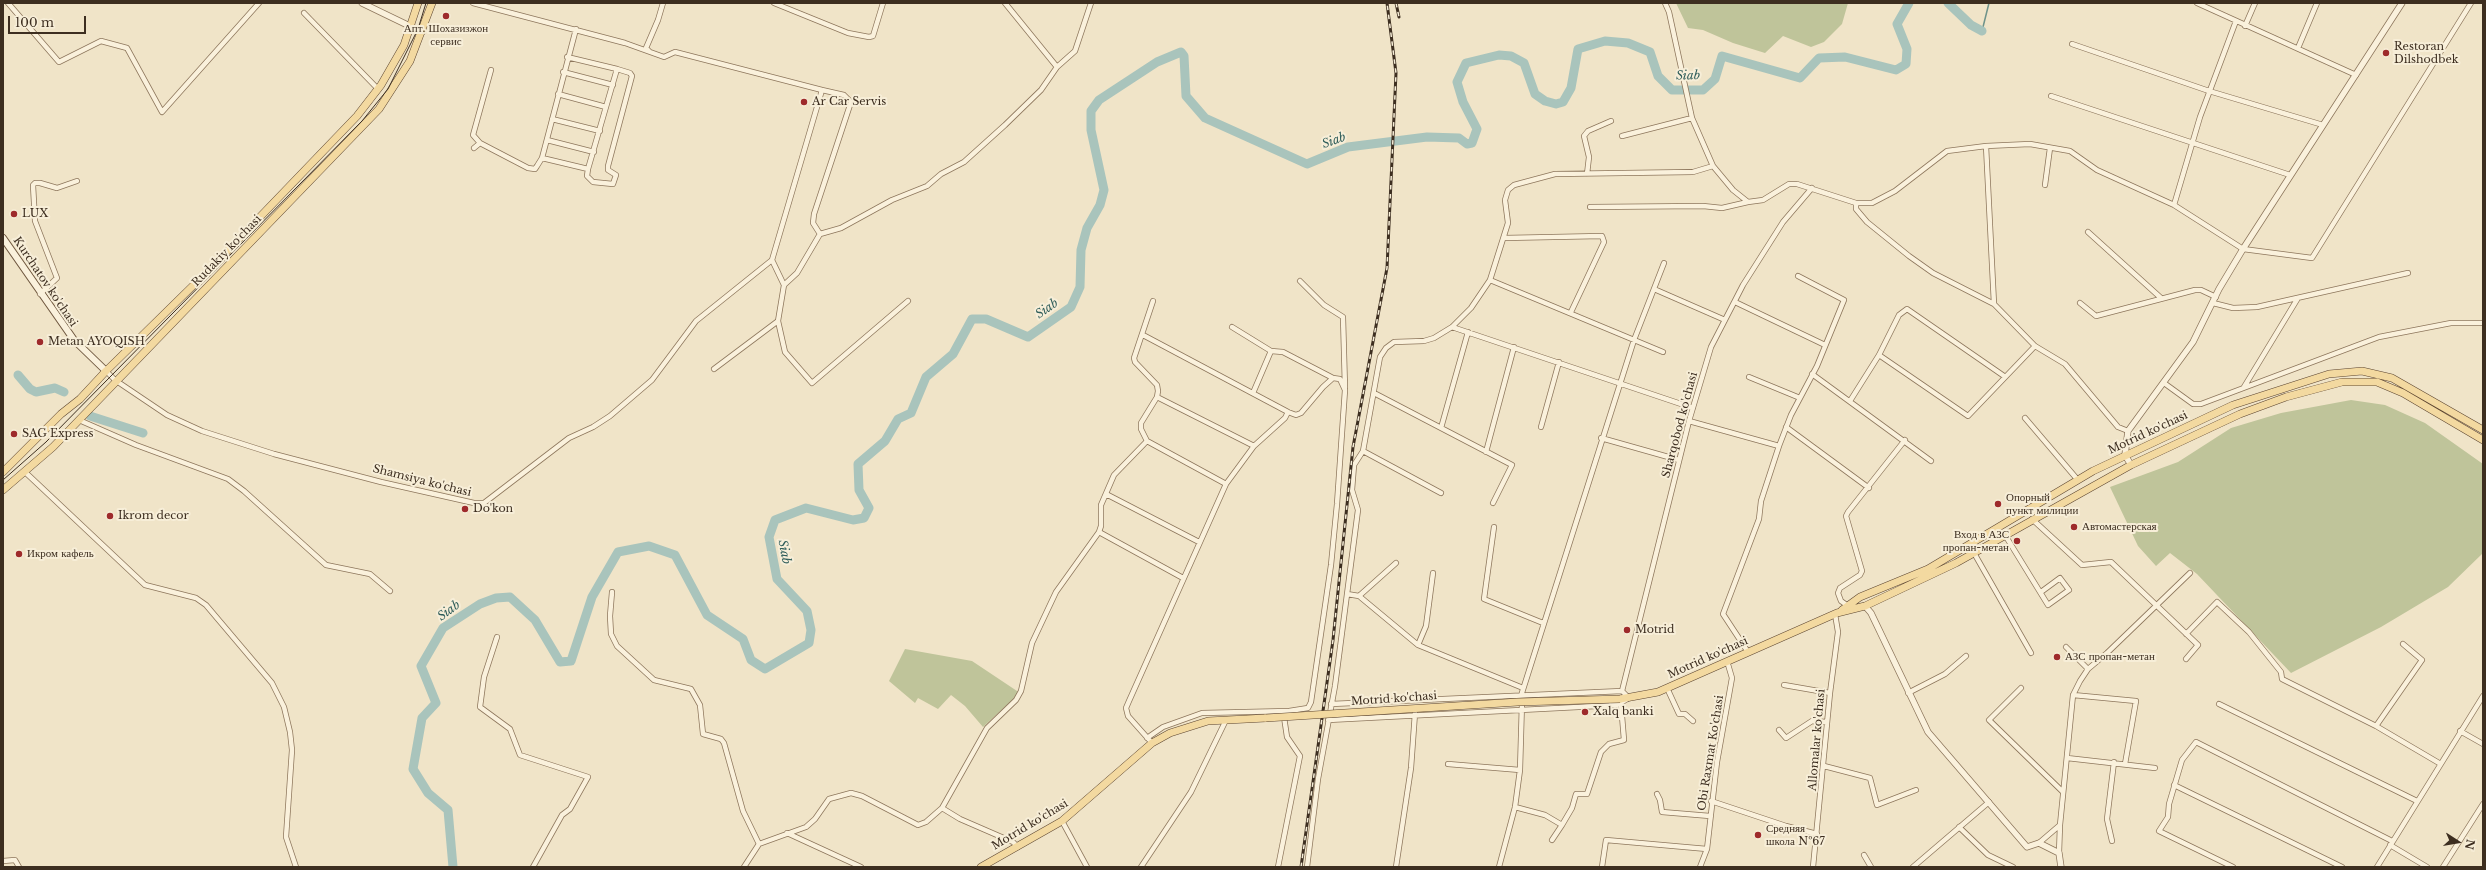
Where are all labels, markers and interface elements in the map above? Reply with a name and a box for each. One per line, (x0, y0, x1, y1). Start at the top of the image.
scale bar (10, 8, 88, 34)
marker: Апт. Шохазизжон сервис (441, 11, 451, 21)
text: 100 m (15, 15, 54, 30)
place label: Апт. Шохазизжон сервис (404, 22, 488, 48)
place label: Restoran Dilshodbek (2394, 40, 2459, 66)
marker: Restoran Dilshodbek (2381, 48, 2391, 58)
water label: Siab (1676, 69, 1700, 83)
place label: Ar Car Servis (812, 95, 886, 109)
marker: Ar Car Servis (799, 97, 809, 107)
water label: Siab (1320, 130, 1348, 152)
place label: LUX (22, 207, 48, 221)
marker: LUX (9, 209, 19, 219)
street label: Rudakiy ko'chasi (190, 213, 264, 289)
street label: Kurchatov ko'chasi (10, 235, 80, 329)
water label: Siab (1033, 296, 1061, 322)
place label: Metan AYOQISH (48, 335, 145, 349)
marker: Metan AYOQISH (35, 337, 45, 347)
street label: Sharqobod ko'chasi (1660, 371, 1700, 479)
street label: Motrid ko'chasi (2106, 409, 2190, 457)
place label: SAG Express (22, 427, 93, 441)
marker: SAG Express (9, 429, 19, 439)
street label: Shamsiya ko'chasi (371, 462, 473, 500)
place label: Опорный пункт милиции (2006, 491, 2078, 517)
marker: Опорный пункт милиции (1993, 499, 2003, 509)
place label: Do'kon (473, 502, 513, 516)
marker: Do'kon (460, 504, 470, 514)
place label: Ikrom decor (118, 509, 189, 523)
marker: Ikrom decor (105, 511, 115, 521)
place label: Автомастерская (2082, 520, 2157, 534)
marker: Автомастерская (2069, 522, 2079, 532)
place label: Вход в АЗС пропан-метан (1943, 528, 2009, 554)
marker: Вход в АЗС пропан-метан (2012, 536, 2022, 546)
water label: Siab (775, 539, 793, 565)
place label: Икром кафель (27, 547, 94, 561)
marker: Икром кафель (14, 549, 24, 559)
water label: Siab (435, 598, 463, 624)
place label: Motrid (1635, 623, 1674, 637)
marker: Motrid (1622, 625, 1632, 635)
street label: Motrid ko'chasi (1666, 634, 1750, 682)
place label: АЗС пропан-метан (2065, 650, 2155, 664)
marker: АЗС пропан-метан (2052, 652, 2062, 662)
street label: Allomalar ko'chasi (1806, 688, 1828, 792)
street label: Motrid ko'chasi (1350, 689, 1438, 709)
street label: Obi Raxmat Ko'chasi (1695, 694, 1727, 812)
place label: Xalq banki (1593, 705, 1653, 719)
marker: Xalq banki (1580, 707, 1590, 717)
street label: Motrid ko'chasi (990, 797, 1070, 853)
place label: Средняя школа №67 (1766, 822, 1825, 848)
north arrow (2438, 822, 2478, 862)
marker: Средняя школа №67 (1753, 830, 1763, 840)
text: N (2462, 838, 2478, 851)

